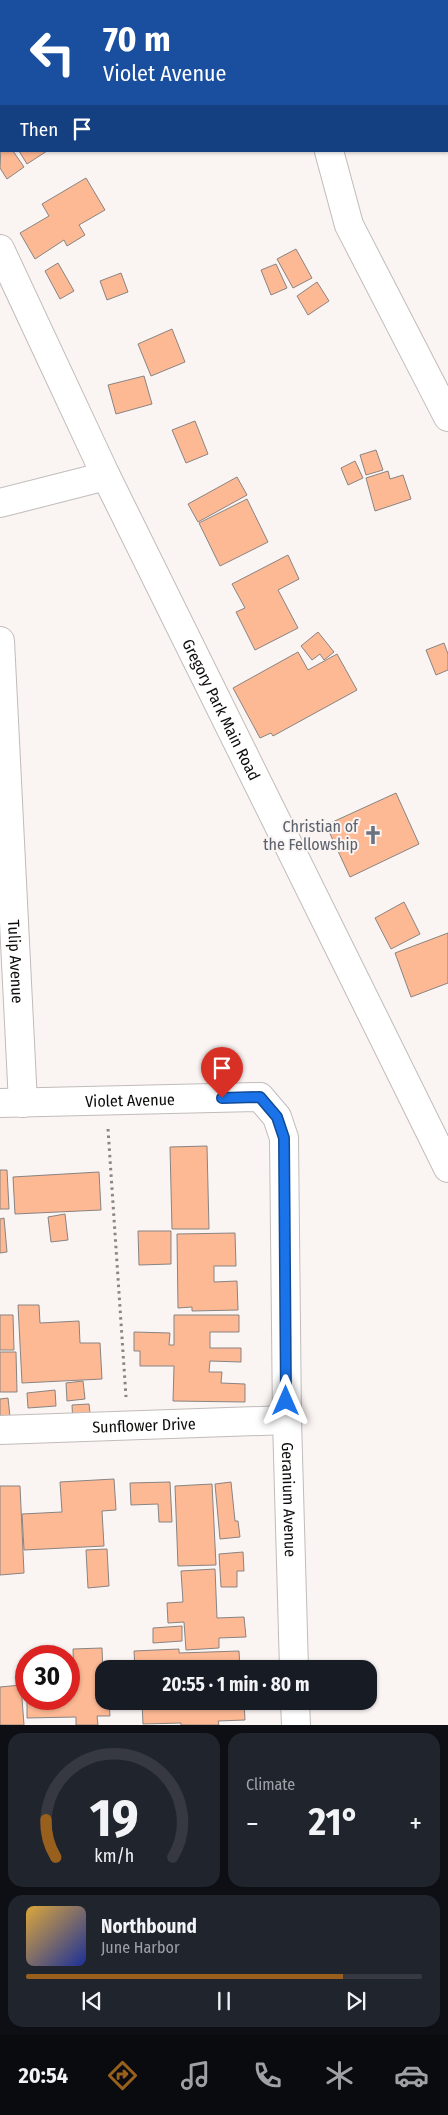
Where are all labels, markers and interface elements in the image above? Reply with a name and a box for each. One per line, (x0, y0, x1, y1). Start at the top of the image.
text: 70 m (103, 18, 171, 60)
icon: left (20, 20, 85, 85)
text: Violet Avenue (103, 60, 226, 87)
icon: arrive (68, 115, 96, 143)
text: Then (20, 118, 58, 141)
street label: Gregory Park Main Road (178, 636, 264, 783)
place label: Christian of the Fellowship (263, 817, 359, 854)
church icon: Christian of the Fellowship (362, 824, 384, 846)
street label: Tulip Avenue (4, 919, 28, 1004)
pin (201, 1047, 243, 1098)
icon: arrive (208, 1054, 236, 1082)
street label: Violet Avenue (85, 1089, 175, 1111)
position arrow (259, 1374, 311, 1426)
street label: Sunflower Drive (92, 1414, 196, 1436)
street label: Geranium Avenue (278, 1442, 300, 1557)
speed limit sign: 30 (15, 1645, 80, 1710)
text: 20:55 · 1 min · 80 m (163, 1673, 309, 1696)
text: Climate (246, 1775, 295, 1794)
text: 19 (90, 1787, 138, 1850)
text: 21° (309, 1799, 359, 1845)
text: − (246, 1807, 259, 1840)
text: + (409, 1807, 422, 1840)
text: km/h (94, 1845, 134, 1867)
text: Northbound (101, 1915, 197, 1938)
text: June Harbor (101, 1938, 179, 1957)
icon: previous (78, 1987, 106, 2015)
icon: pause (210, 1987, 238, 2015)
icon: next (342, 1987, 370, 2015)
icon: directions (105, 2058, 140, 2093)
icon: music (178, 2058, 213, 2093)
icon: phone (250, 2058, 285, 2093)
icon: climate (322, 2058, 357, 2093)
icon: car (394, 2058, 429, 2093)
text: 20:54 (19, 2062, 68, 2089)

